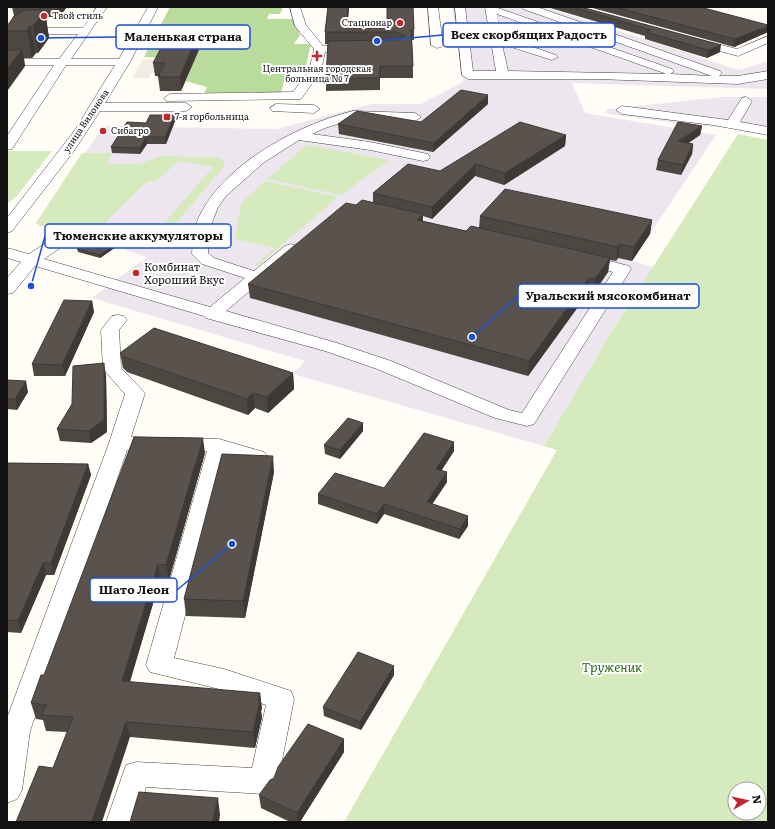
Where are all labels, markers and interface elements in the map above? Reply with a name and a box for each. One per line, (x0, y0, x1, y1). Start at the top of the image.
place label: Твой стиль (52, 8, 103, 22)
marker: Твой стиль (39, 11, 49, 21)
place label: Стационар (342, 15, 392, 29)
marker: Стационар (395, 18, 405, 28)
callout: Всех скорбящих Радость (443, 23, 615, 47)
callout: Маленькая страна (116, 25, 250, 49)
text: Всех скорбящих Радость (451, 25, 607, 43)
text: Маленькая страна (124, 27, 242, 45)
marker: Центральная городская больница № 7 (311, 50, 323, 62)
place label: Центральная городская больница № 7 (263, 61, 371, 85)
street label: улица Вилонова (59, 86, 112, 155)
place label: 7-я горбольница (175, 109, 249, 123)
marker: 7-я горбольница (162, 112, 172, 122)
place label: Сибагро (111, 123, 149, 137)
marker: Сибагро (98, 126, 108, 136)
callout: Тюменские аккумуляторы (45, 224, 231, 248)
text: Тюменские аккумуляторы (53, 226, 223, 244)
place label: Комбинат Хороший Вкус (144, 258, 225, 287)
marker: Комбинат Хороший Вкус (131, 268, 141, 278)
callout: Уральский мясокомбинат (518, 284, 699, 308)
text: Уральский мясокомбинат (525, 286, 691, 304)
callout: Шато Леон (90, 578, 177, 602)
text: Шато Леон (99, 580, 170, 598)
park label: Труженик (582, 657, 642, 676)
north arrow (727, 781, 767, 821)
text: N (749, 794, 766, 805)

